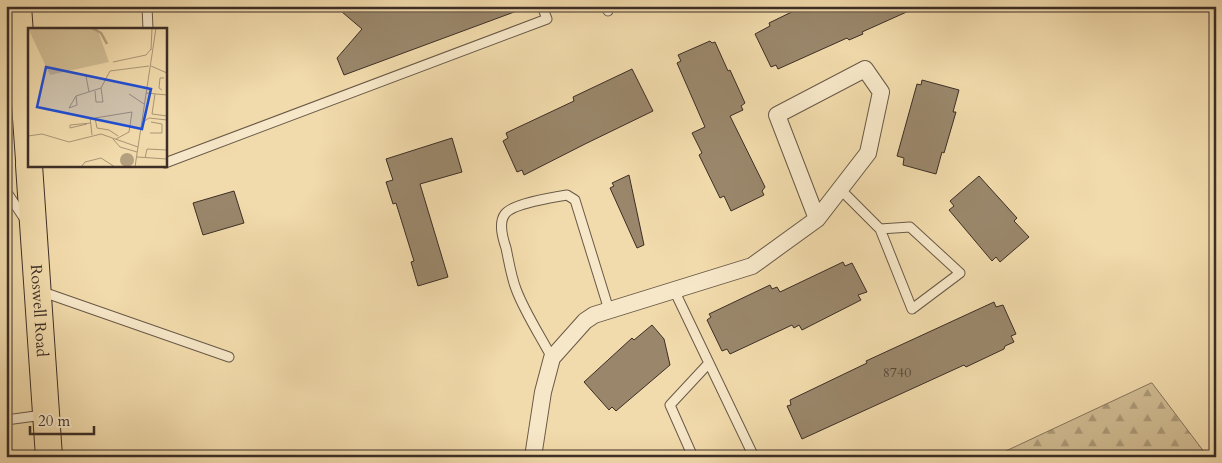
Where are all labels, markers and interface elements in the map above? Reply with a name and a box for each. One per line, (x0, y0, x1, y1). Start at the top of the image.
inset map (28, 28, 166, 166)
street label: Roswell Road (25, 264, 53, 358)
house number: 8740 (883, 363, 911, 382)
scale bar (30, 403, 94, 435)
text: 20 m (38, 411, 70, 431)

